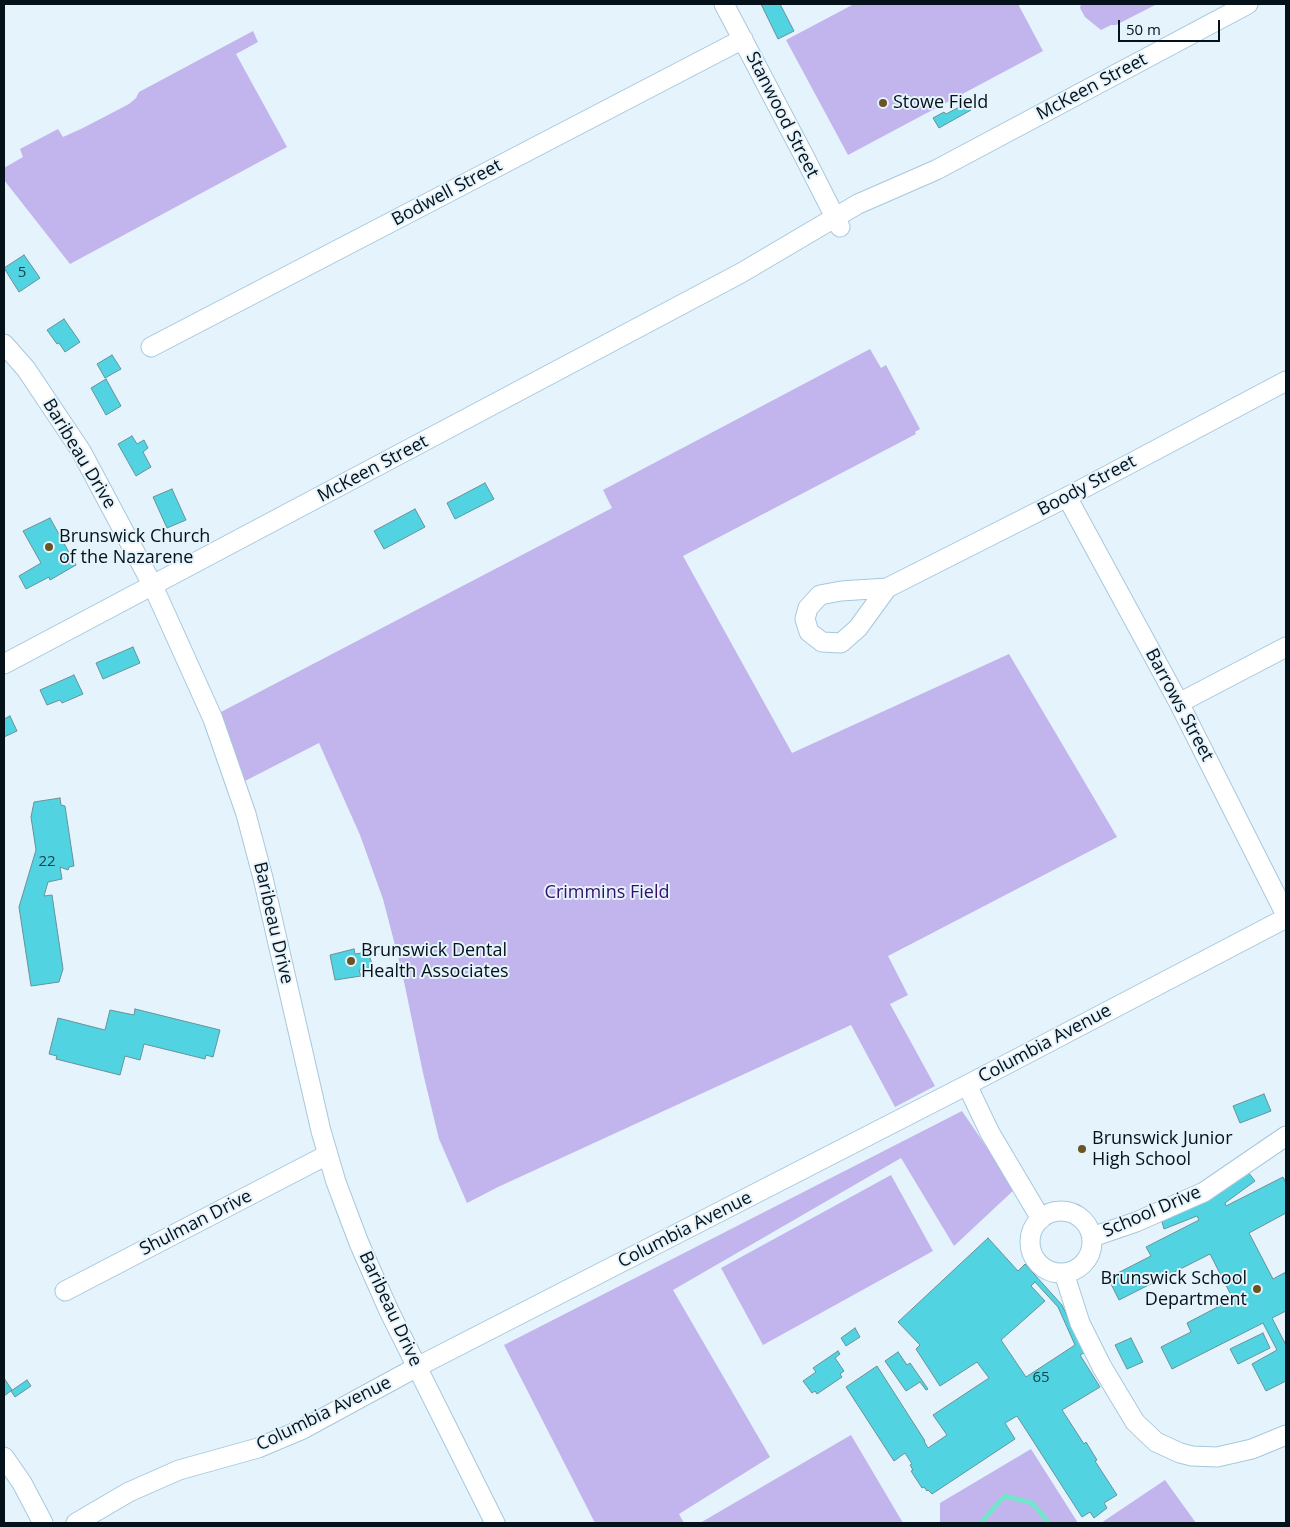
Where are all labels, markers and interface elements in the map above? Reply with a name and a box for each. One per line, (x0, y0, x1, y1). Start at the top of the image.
scale bar (1120, 10, 1222, 42)
text: 50 m (1126, 19, 1161, 39)
street label: Stanwood Street (741, 48, 823, 182)
street label: McKeen Street (1033, 49, 1151, 125)
place label: Stowe Field (893, 92, 988, 114)
marker: Stowe Field (877, 97, 889, 109)
street label: Bodwell Street (388, 155, 506, 231)
house number: 5 (18, 264, 26, 282)
street label: Baribeau Drive (38, 395, 120, 513)
street label: McKeen Street (314, 431, 432, 507)
street label: Boody Street (1034, 451, 1140, 521)
place label: Brunswick Church of the Nazarene (59, 526, 210, 568)
marker: Brunswick Church of the Nazarene (43, 541, 55, 553)
street label: Barrows Street (1140, 645, 1218, 765)
house number: 22 (38, 853, 56, 871)
street label: Baribeau Drive (248, 860, 298, 986)
park label: Crimmins Field (545, 882, 669, 904)
place label: Brunswick Dental Health Associates (361, 940, 509, 982)
marker: Brunswick Dental Health Associates (345, 955, 357, 967)
street label: Columbia Avenue (975, 1000, 1115, 1088)
place label: Brunswick Junior High School (1092, 1128, 1233, 1170)
marker: Brunswick Junior High School (1076, 1143, 1088, 1155)
street label: School Drive (1100, 1182, 1204, 1242)
street label: Shulman Drive (136, 1185, 256, 1261)
street label: Columbia Avenue (614, 1187, 756, 1273)
street label: Baribeau Drive (354, 1248, 426, 1370)
place label: Brunswick School Department (1100, 1268, 1247, 1310)
marker: Brunswick School Department (1251, 1283, 1263, 1295)
house number: 65 (1032, 1369, 1050, 1387)
street label: Columbia Avenue (253, 1372, 395, 1456)

